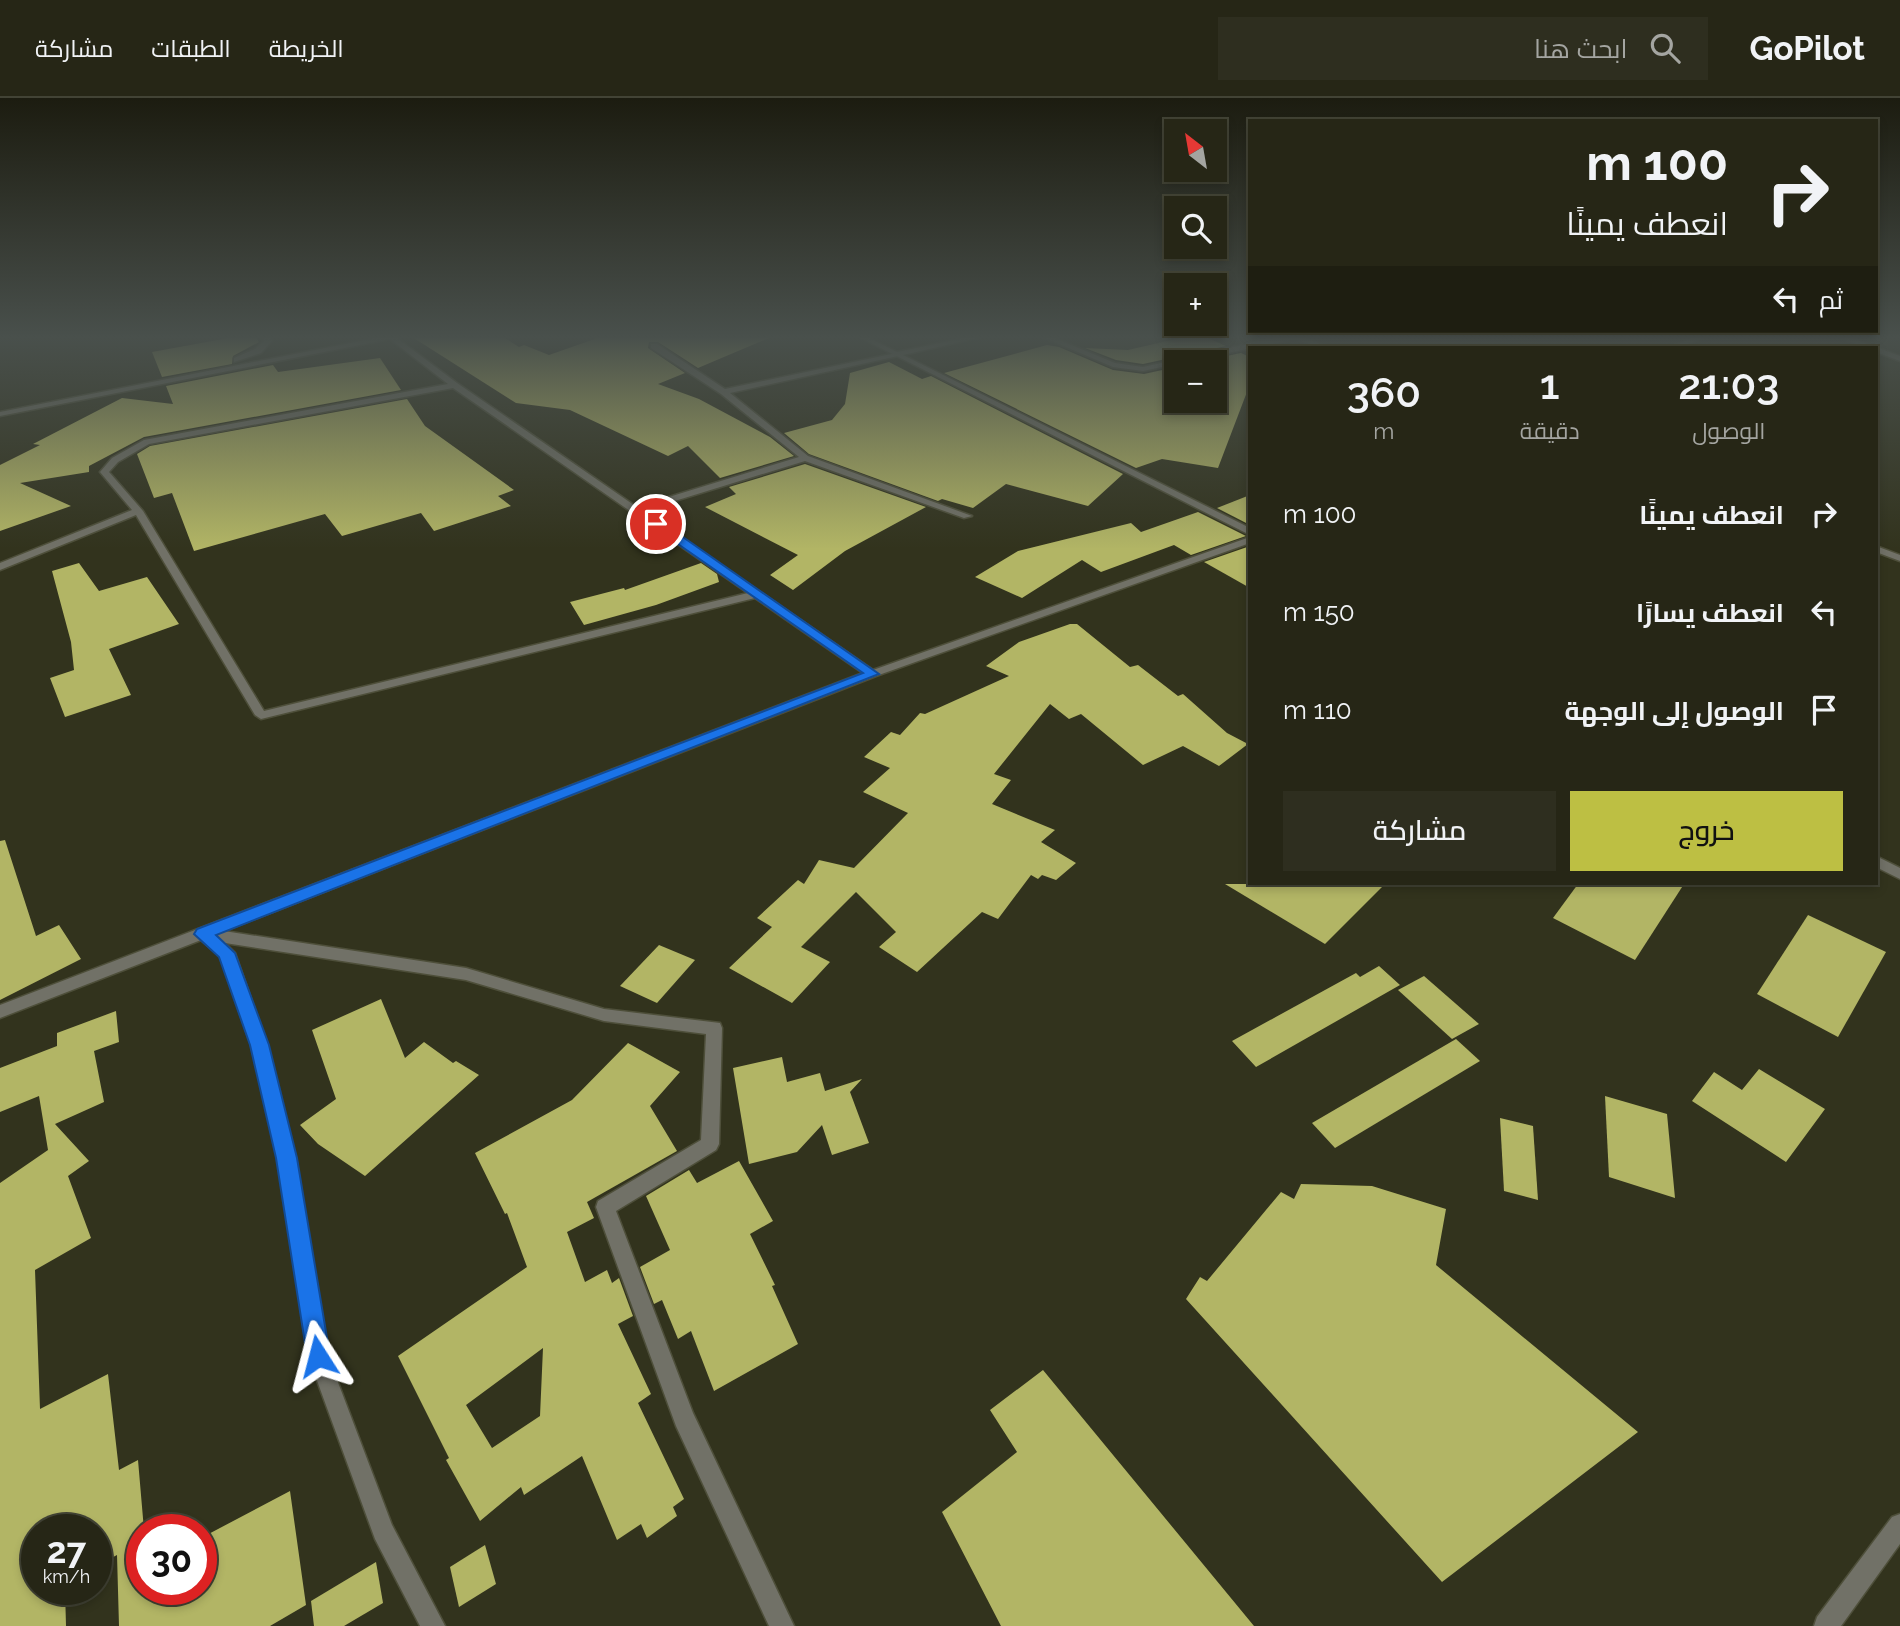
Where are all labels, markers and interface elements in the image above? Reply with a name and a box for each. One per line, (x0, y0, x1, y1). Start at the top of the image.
search box (1218, 17, 1708, 80)
icon: search (1646, 29, 1684, 67)
text: GoPilot (1750, 29, 1865, 68)
text: مشاركة (35, 34, 113, 63)
text: الطبقات (151, 34, 231, 63)
text: الخريطة (269, 34, 344, 63)
text: ابحث هنا (1534, 34, 1628, 64)
north arrow (1164, 119, 1227, 182)
map controls (1164, 119, 1227, 413)
text: 100 m (1586, 134, 1728, 191)
icon: right (1752, 147, 1843, 238)
button: search (1164, 196, 1227, 259)
text: انعطف يمينًا (1566, 205, 1728, 242)
button: + (1164, 273, 1227, 336)
icon: left (1767, 280, 1805, 318)
text: ثم (1819, 285, 1843, 315)
button: − (1164, 350, 1227, 413)
text: 1 (1540, 360, 1560, 409)
text: 21:03 (1678, 360, 1779, 409)
text: 360 (1347, 368, 1421, 417)
text: m (1373, 417, 1394, 444)
text: دقيقة (1520, 417, 1580, 444)
text: الوصول (1692, 417, 1765, 444)
pin (626, 494, 686, 554)
icon: right (1805, 495, 1843, 533)
text: 100 m (1283, 499, 1357, 529)
text: انعطف يمينًا (1639, 500, 1784, 530)
icon: arrive (637, 505, 675, 543)
icon: left (1805, 593, 1843, 631)
text: 150 m (1283, 597, 1355, 627)
text: انعطف يسارًا (1636, 598, 1784, 628)
icon: arrive (1805, 691, 1843, 729)
text: 110 m (1283, 695, 1352, 725)
text: الوصول إلى الوجهة (1564, 696, 1784, 726)
button: مشاركة (1283, 791, 1556, 871)
button: خروج (1570, 791, 1843, 871)
position arrow (281, 1319, 355, 1393)
speed limit sign: 30 (126, 1514, 217, 1605)
text: 27 (47, 1530, 86, 1571)
text: km/h (43, 1566, 90, 1587)

